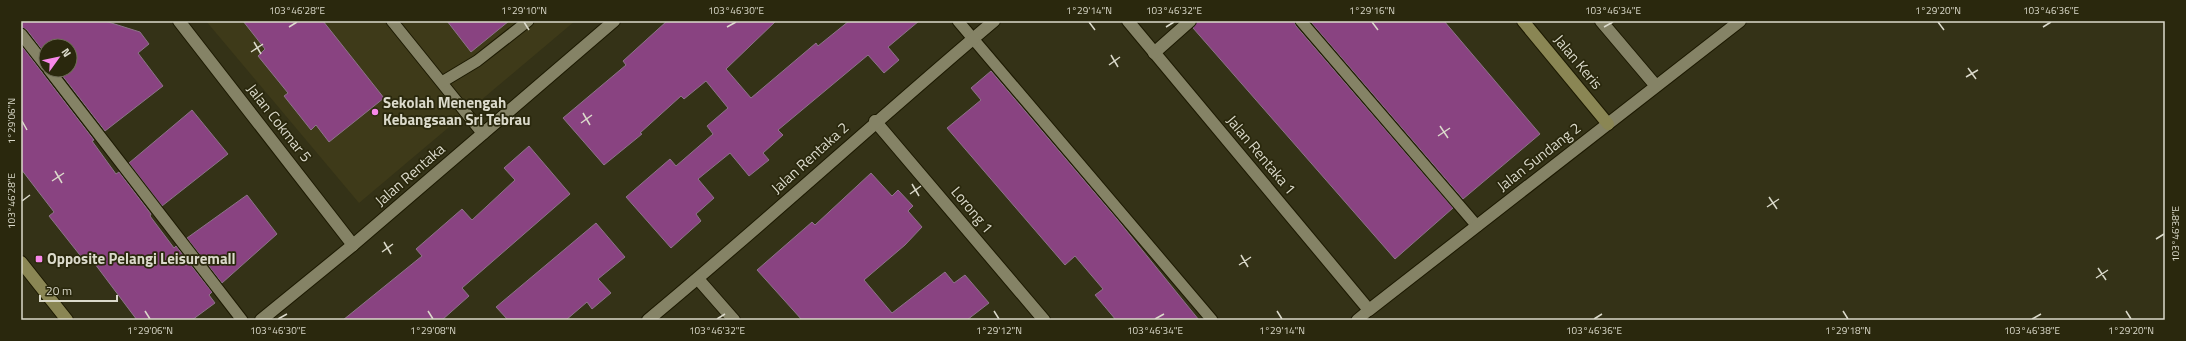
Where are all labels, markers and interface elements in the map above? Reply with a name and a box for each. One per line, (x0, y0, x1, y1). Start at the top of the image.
text: 103°46'28"E (269, 3, 326, 18)
text: 1°29'10"N (501, 3, 547, 18)
text: 103°46'30"E (708, 3, 765, 18)
text: 1°29'14"N (1066, 3, 1112, 18)
text: 103°46'32"E (1146, 3, 1203, 18)
text: 1°29'16"N (1349, 3, 1395, 18)
text: 103°46'34"E (1585, 3, 1642, 18)
text: 1°29'20"N (1915, 3, 1961, 18)
text: 103°46'36"E (2023, 3, 2080, 18)
street label: Jalan Keris (1549, 29, 1608, 94)
north arrow (38, 38, 78, 78)
text: N (58, 45, 75, 60)
street label: Jalan Cokmar 5 (241, 78, 317, 167)
place label: Sekolah Menengah Kebangsaan Sri Tebrau (383, 91, 531, 131)
text: 1°29'06"N (4, 98, 19, 144)
marker: Sekolah Menengah Kebangsaan Sri Tebrau (370, 107, 380, 117)
street label: Jalan Rentaka 1 (1221, 110, 1302, 200)
street label: Jalan Rentaka 2 (766, 116, 854, 199)
street label: Jalan Sundang 2 (1492, 116, 1586, 197)
street label: Jalan Rentaka (370, 137, 450, 212)
text: 103°46'28"E (4, 172, 19, 229)
street label: Lorong 1 (946, 181, 999, 238)
text: 103°46'38"E (2168, 205, 2183, 262)
place label: Opposite Pelangi Leisuremall (47, 247, 236, 270)
marker: Opposite Pelangi Leisuremall (34, 254, 44, 264)
scale bar (40, 277, 117, 303)
text: 20 m (46, 281, 72, 300)
text: 1°29'06"N (127, 323, 173, 338)
text: 103°46'30"E (250, 323, 307, 338)
text: 1°29'08"N (410, 323, 456, 338)
text: 103°46'32"E (689, 323, 746, 338)
text: 1°29'12"N (976, 323, 1022, 338)
text: 103°46'34"E (1127, 323, 1184, 338)
text: 1°29'14"N (1259, 323, 1305, 338)
text: 103°46'36"E (1566, 323, 1623, 338)
text: 1°29'18"N (1825, 323, 1871, 338)
text: 103°46'38"E (2004, 323, 2061, 338)
text: 1°29'20"N (2108, 323, 2154, 338)

